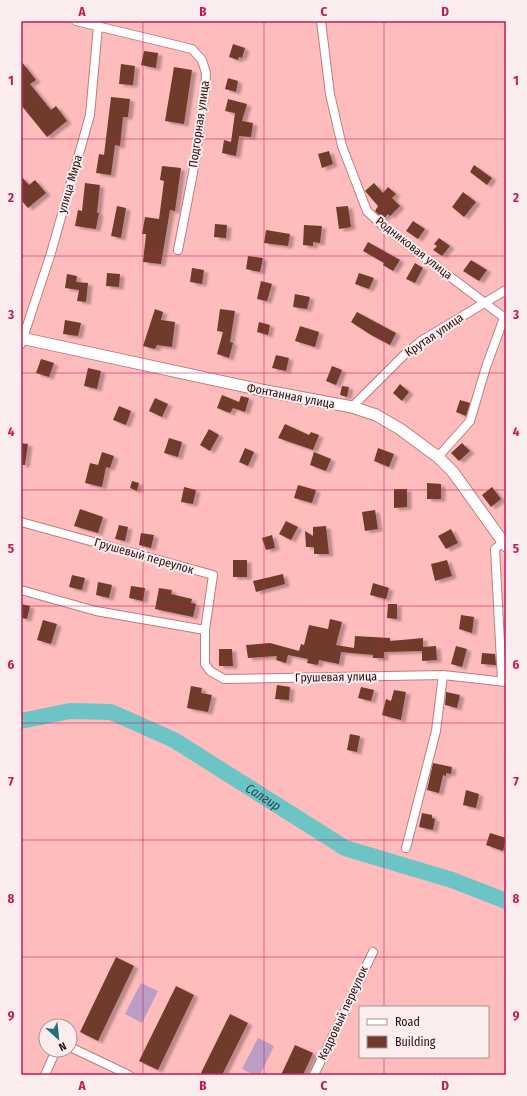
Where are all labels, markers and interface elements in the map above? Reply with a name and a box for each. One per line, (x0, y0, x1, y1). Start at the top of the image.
text: A (77, 4, 86, 19)
text: B (199, 4, 207, 19)
text: C (321, 4, 328, 19)
text: D (441, 4, 449, 19)
text: 1 (8, 73, 14, 88)
text: 1 (513, 73, 519, 88)
street label: Подгорная улица (186, 80, 212, 168)
street label: улица Мира (55, 153, 85, 215)
text: 2 (7, 190, 14, 205)
text: 2 (512, 190, 519, 205)
street label: Родниковая улица (373, 214, 455, 282)
text: 3 (7, 307, 14, 322)
text: 3 (512, 307, 519, 322)
street label: Крутая улица (402, 310, 466, 360)
street label: Фонтанная улица (246, 381, 336, 411)
text: 4 (8, 424, 15, 439)
text: 4 (513, 424, 520, 439)
street label: Грушевый переулок (93, 535, 196, 577)
text: 5 (8, 541, 14, 556)
text: 5 (513, 541, 519, 556)
text: 6 (8, 657, 15, 672)
text: 6 (513, 657, 520, 672)
street label: Грушевая улица (295, 669, 377, 685)
text: 7 (8, 774, 14, 789)
text: 7 (513, 774, 519, 789)
water label: Салгир (243, 780, 284, 813)
text: 8 (8, 891, 15, 906)
text: 8 (513, 891, 520, 906)
street label: Кедровый переулок (315, 964, 371, 1062)
legend (359, 1006, 489, 1058)
text: 9 (8, 1008, 15, 1023)
text: 9 (513, 1008, 520, 1023)
text: Road (395, 1015, 420, 1029)
north arrow (38, 1018, 78, 1058)
text: Building (395, 1035, 436, 1049)
text: N (56, 1039, 68, 1054)
text: A (77, 1078, 86, 1093)
text: B (199, 1078, 207, 1093)
text: C (321, 1078, 328, 1093)
text: D (441, 1078, 449, 1093)

